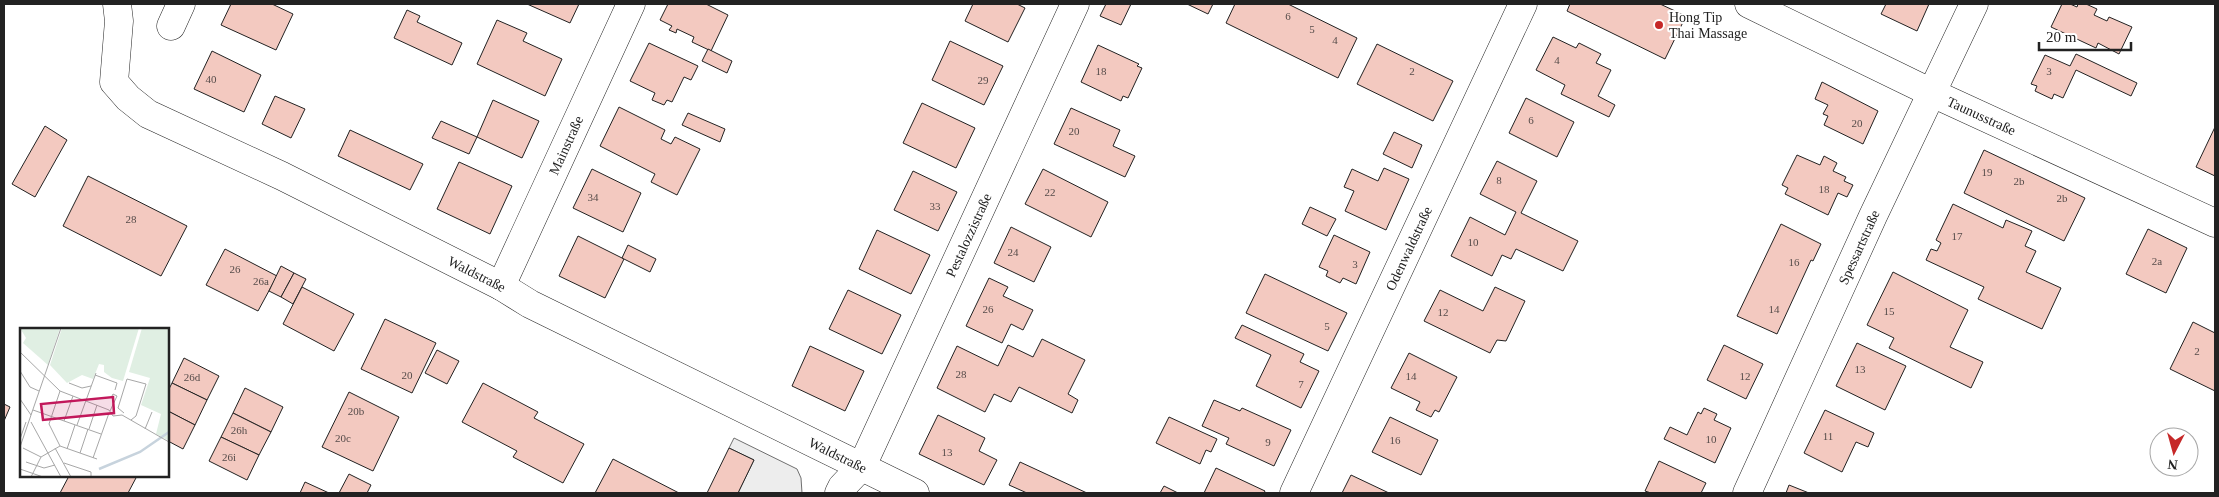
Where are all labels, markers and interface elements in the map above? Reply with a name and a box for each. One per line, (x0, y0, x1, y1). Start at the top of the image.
house number: 6 (1285, 10, 1291, 22)
place label: Hong Tip Thai Massage (1669, 10, 1747, 41)
marker: Hong Tip Thai Massage (1653, 19, 1665, 31)
scale bar (2039, 20, 2132, 52)
house number: 5 (1309, 23, 1315, 35)
text: 20 m (2046, 29, 2077, 45)
house number: 4 (1332, 34, 1338, 46)
house number: 4 (1554, 54, 1560, 66)
house number: 18 (1096, 65, 1107, 77)
house number: 2 (1409, 65, 1415, 77)
house number: 3 (2046, 65, 2052, 77)
house number: 40 (206, 73, 217, 85)
house number: 29 (978, 74, 989, 86)
street label: Taunusstraße (1945, 94, 2018, 138)
street label: Mainstraße (546, 113, 586, 177)
house number: 6 (1528, 114, 1534, 126)
house number: 20 (1852, 117, 1863, 129)
house number: 20 (1069, 125, 1080, 137)
house number: 19 (1982, 166, 1993, 178)
house number: 8 (1496, 174, 1502, 186)
house number: 2b (2014, 175, 2025, 187)
house number: 18 (1819, 183, 1830, 195)
house number: 22 (1045, 186, 1056, 198)
house number: 34 (588, 191, 599, 203)
street label: Pestalozzistraße (943, 191, 994, 279)
house number: 2b (2057, 192, 2068, 204)
house number: 33 (930, 200, 941, 212)
street label: Odenwaldstraße (1382, 204, 1435, 293)
street label: Spessartstraße (1835, 208, 1882, 287)
house number: 28 (126, 213, 137, 225)
house number: 17 (1952, 230, 1963, 242)
house number: 10 (1468, 236, 1479, 248)
house number: 24 (1008, 246, 1019, 258)
street label: Waldstraße (446, 253, 509, 295)
house number: 2a (2152, 255, 2162, 267)
house number: 16 (1789, 256, 1800, 268)
house number: 3 (1352, 258, 1358, 270)
house number: 26 (230, 263, 241, 275)
house number: 26a (253, 275, 269, 287)
house number: 26 (983, 303, 994, 315)
house number: 14 (1769, 303, 1780, 315)
house number: 15 (1884, 305, 1895, 317)
house number: 12 (1438, 306, 1449, 318)
house number: 5 (1324, 320, 1330, 332)
inset map (20, 328, 169, 477)
house number: 2 (2194, 345, 2200, 357)
house number: 13 (1855, 363, 1866, 375)
house number: 28 (956, 368, 967, 380)
house number: 20 (402, 369, 413, 381)
house number: 14 (1406, 370, 1417, 382)
house number: 12 (1740, 370, 1751, 382)
house number: 26d (184, 371, 201, 383)
house number: 7 (1298, 378, 1304, 390)
house number: 20b (348, 405, 365, 417)
house number: 26h (231, 424, 248, 436)
north arrow (2149, 427, 2199, 477)
house number: 11 (1823, 430, 1833, 442)
house number: 20c (335, 432, 351, 444)
house number: 10 (1706, 433, 1717, 445)
house number: 16 (1390, 434, 1401, 446)
street label: Waldstraße (806, 435, 869, 476)
house number: 9 (1265, 436, 1271, 448)
house number: 13 (942, 446, 953, 458)
house number: 26i (222, 451, 236, 463)
text: N (2167, 456, 2179, 472)

